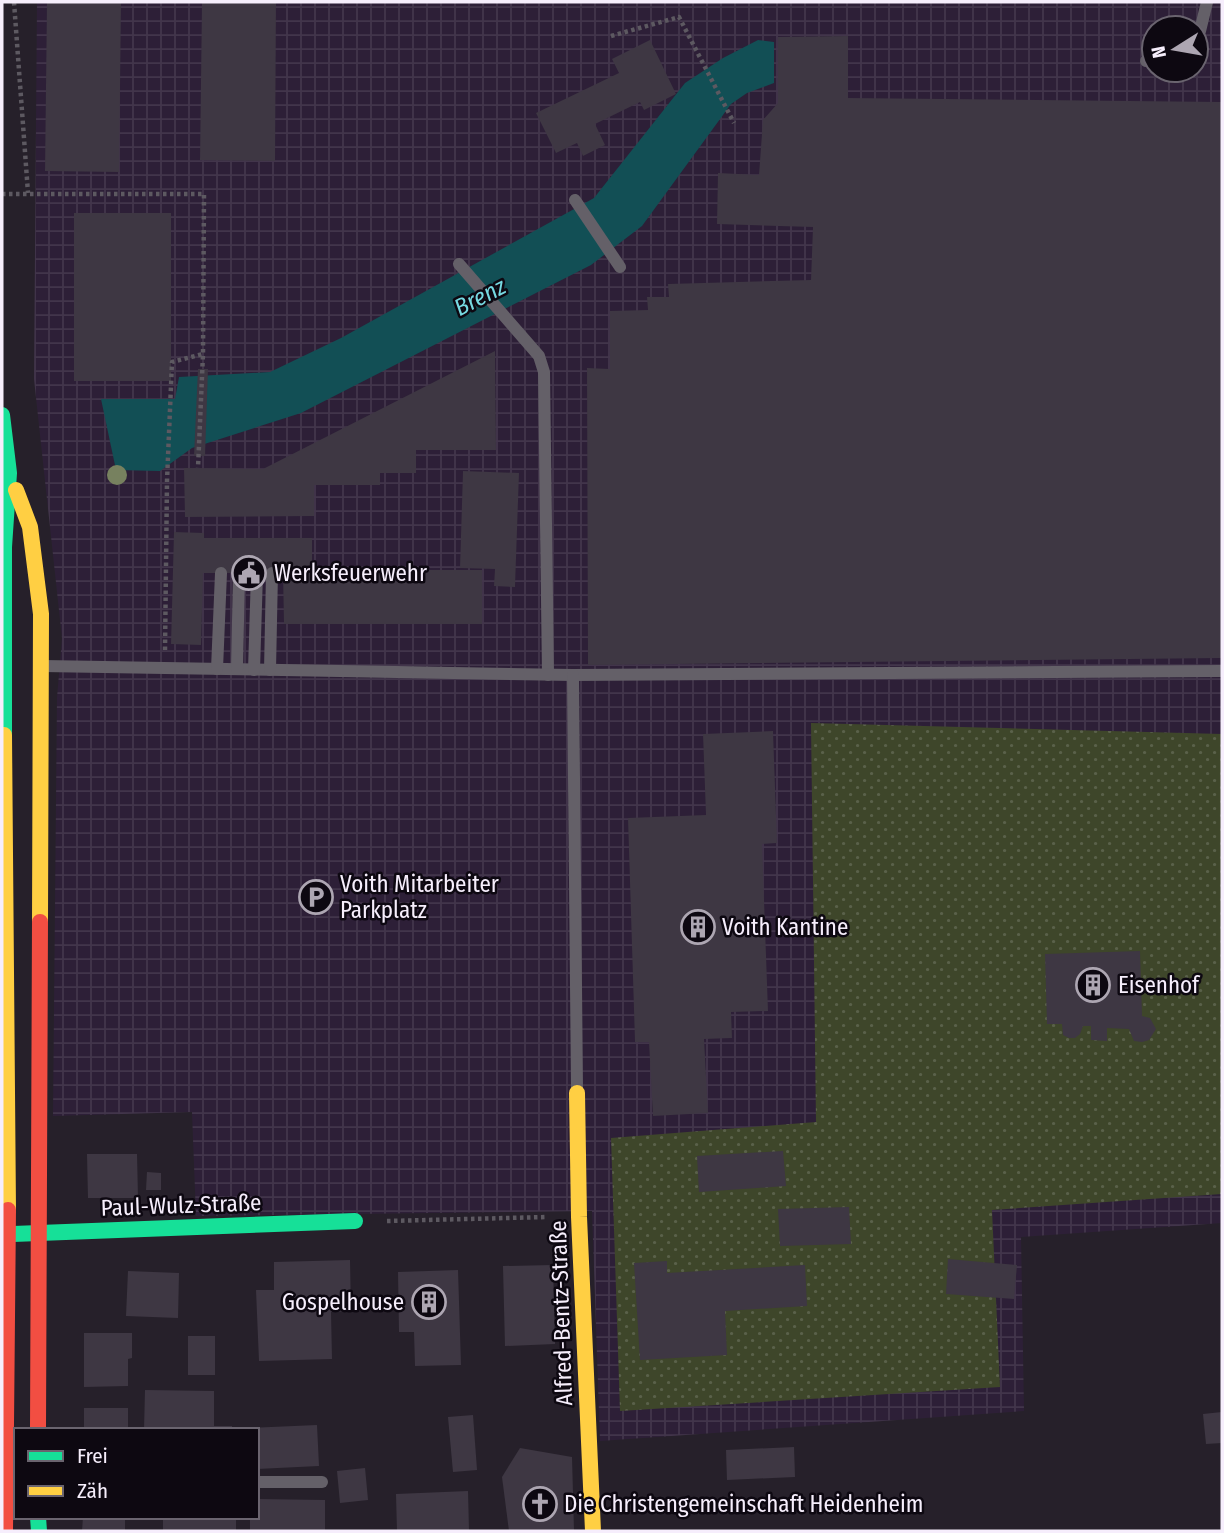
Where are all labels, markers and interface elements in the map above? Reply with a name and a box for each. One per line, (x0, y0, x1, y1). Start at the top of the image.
north arrow (1140, 14, 1210, 84)
text: N (1146, 44, 1171, 60)
water label: Brenz (450, 272, 511, 322)
public building icon: Werksfeuerwehr (230, 554, 268, 592)
place label: Werksfeuerwehr (274, 559, 427, 587)
place label: Voith Mitarbeiter Parkplatz (340, 870, 499, 924)
parking icon: Voith Mitarbeiter Parkplatz (297, 878, 335, 916)
building icon: Voith Kantine (679, 908, 717, 946)
place label: Voith Kantine (722, 913, 848, 941)
building icon: Eisenhof (1074, 966, 1112, 1004)
place label: Eisenhof (1118, 971, 1201, 999)
street label: Paul-Wulz-Straße (100, 1188, 262, 1222)
street label: Alfred-Bentz-Straße (544, 1220, 578, 1406)
building icon: Gospelhouse (410, 1283, 448, 1321)
place label: Gospelhouse (282, 1288, 404, 1316)
legend (14, 1428, 259, 1519)
text: Frei (77, 1443, 108, 1469)
text: Zäh (77, 1478, 108, 1504)
church icon: Die Christengemeinschaft Heidenheim (521, 1485, 559, 1523)
place label: Die Christengemeinschaft Heidenheim (564, 1490, 923, 1518)

